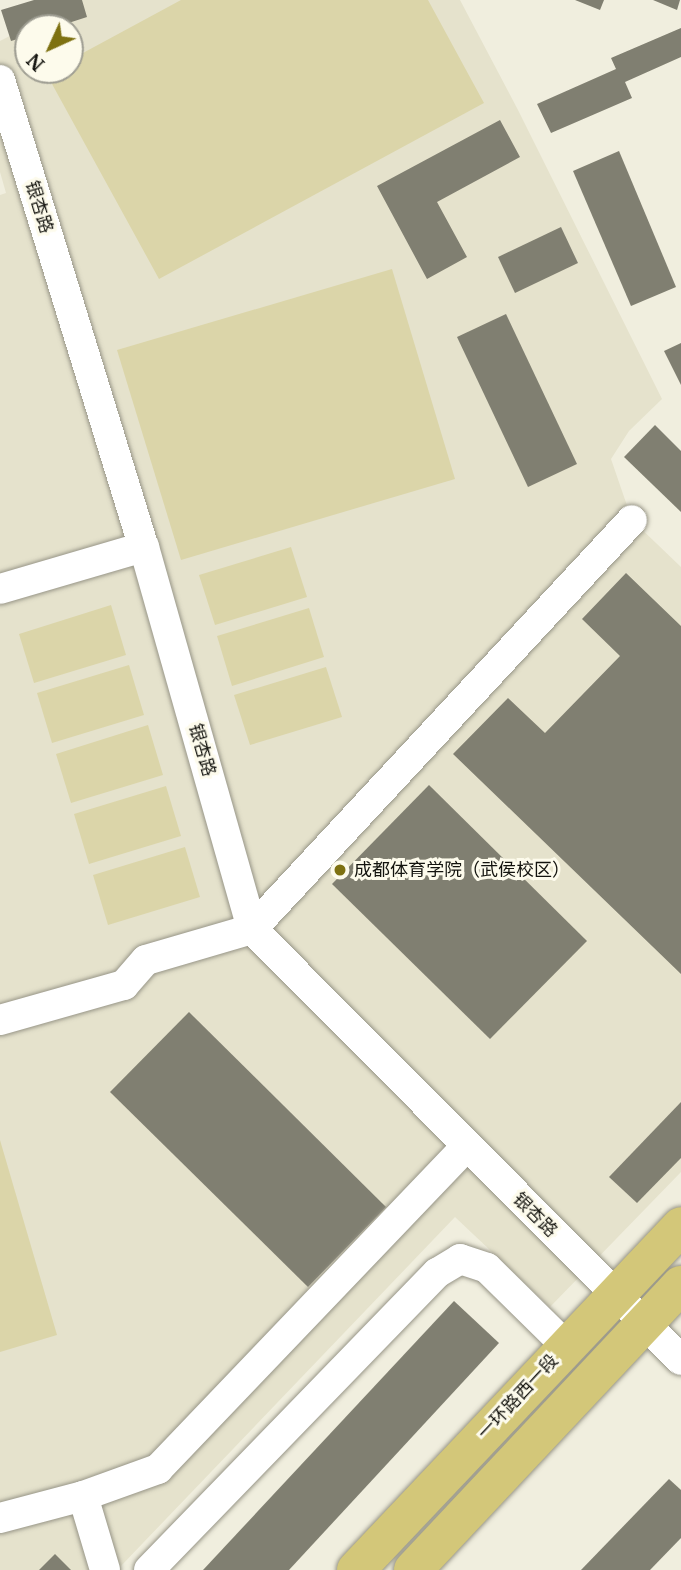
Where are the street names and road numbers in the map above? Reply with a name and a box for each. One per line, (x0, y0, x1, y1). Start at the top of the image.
street label: 银杏路 (21, 178, 57, 236)
street label: 银杏路 (184, 721, 220, 779)
street label: 银杏路 (508, 1188, 562, 1242)
street label: 一环路西一段 (473, 1350, 563, 1444)

